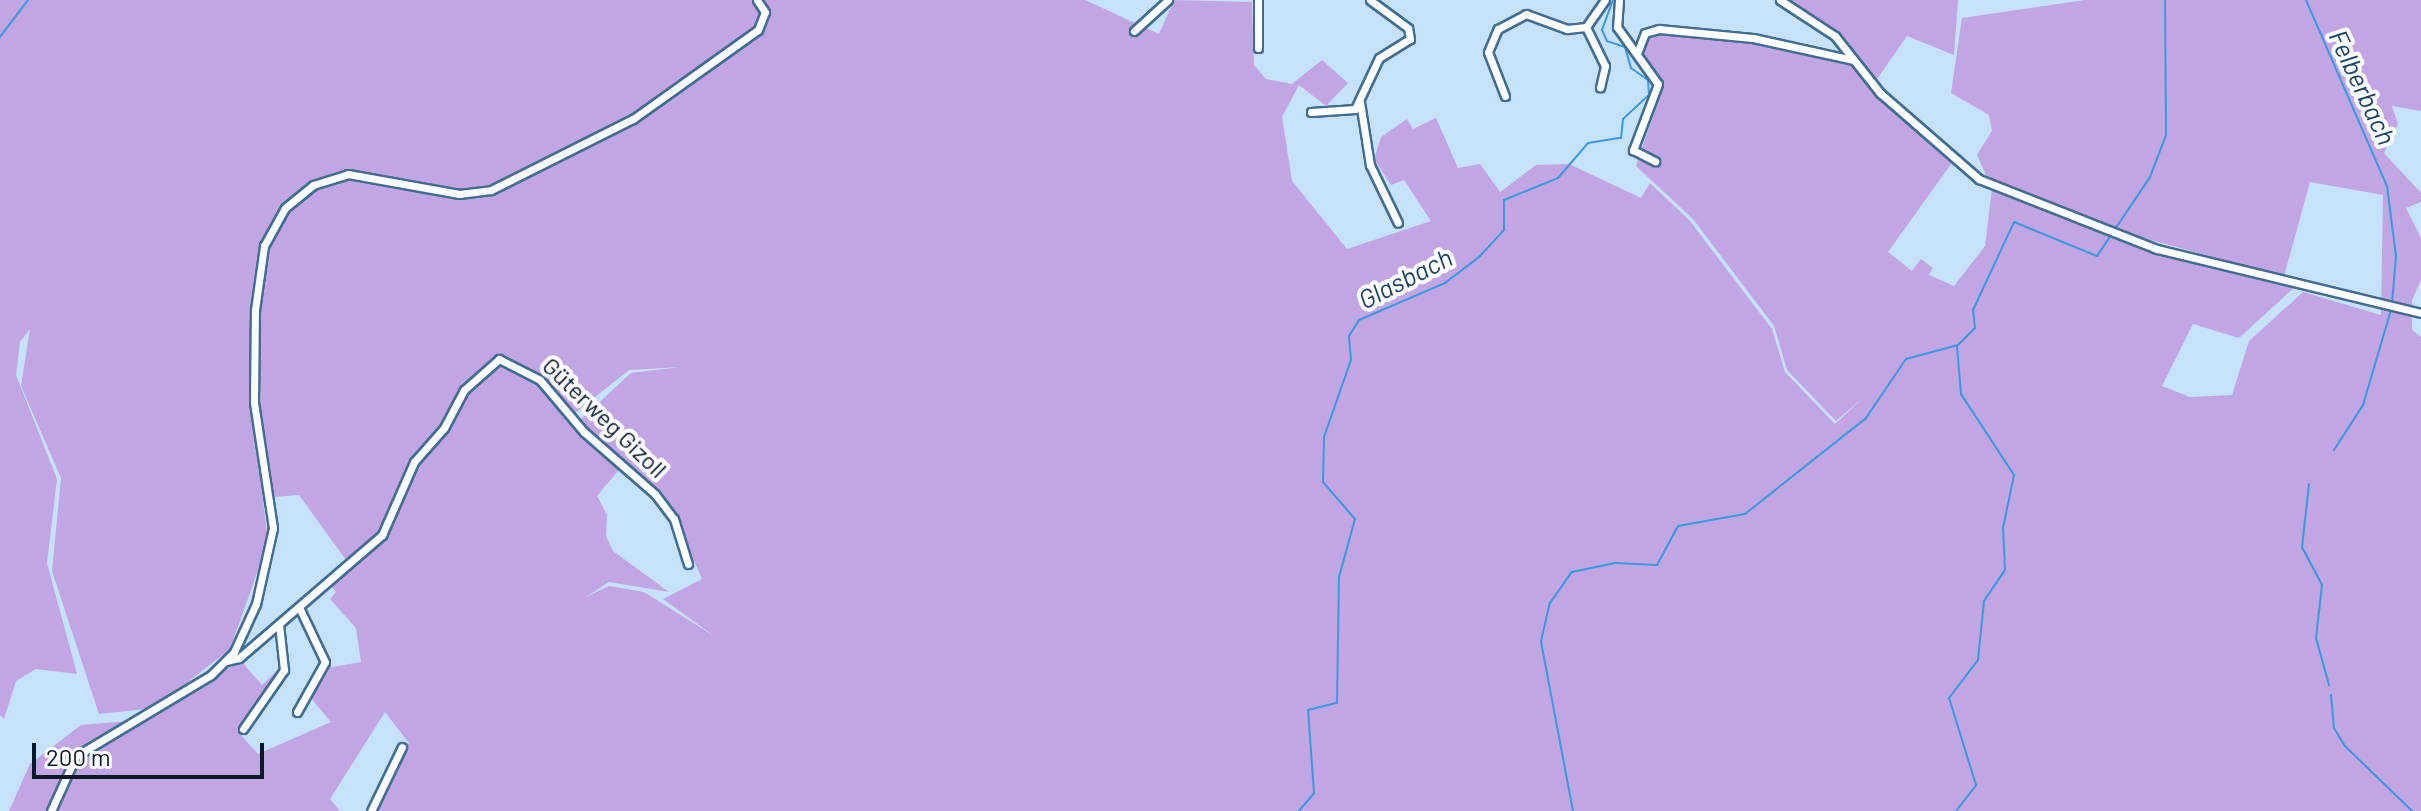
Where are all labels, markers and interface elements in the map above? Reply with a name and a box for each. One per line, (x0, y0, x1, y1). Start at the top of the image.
water label: Felberbach (2323, 25, 2403, 149)
water label: Glasbach (1353, 241, 1457, 315)
street label: Güterweg Gizoll (537, 351, 673, 483)
scale bar (36, 727, 268, 777)
text: 200 m (46, 742, 111, 771)

